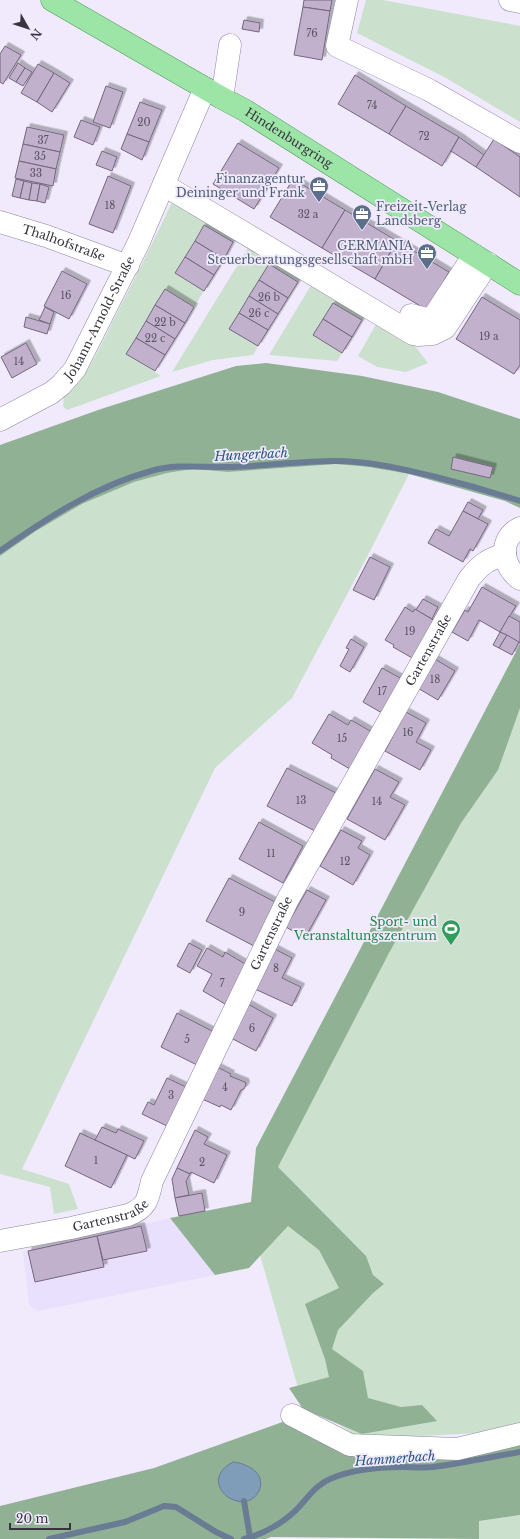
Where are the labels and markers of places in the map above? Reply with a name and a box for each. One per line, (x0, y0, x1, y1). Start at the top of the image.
place label: Finanzagentur Deininger und Frank (176, 171, 306, 200)
office icon: Finanzagentur Deininger und Frank (308, 175, 330, 203)
place label: Freizeit-Verlag Landsberg (376, 199, 467, 228)
office icon: Freizeit-Verlag Landsberg (351, 203, 373, 231)
place label: GERMANIA Steuerberatungsgesellschaft mbH (207, 238, 414, 267)
office icon: GERMANIA Steuerberatungsgesellschaft mbH (416, 242, 438, 270)
place label: Sport- und Veranstaltungszentrum (293, 914, 437, 943)
sports icon: Sport- und Veranstaltungszentrum (440, 918, 462, 946)

